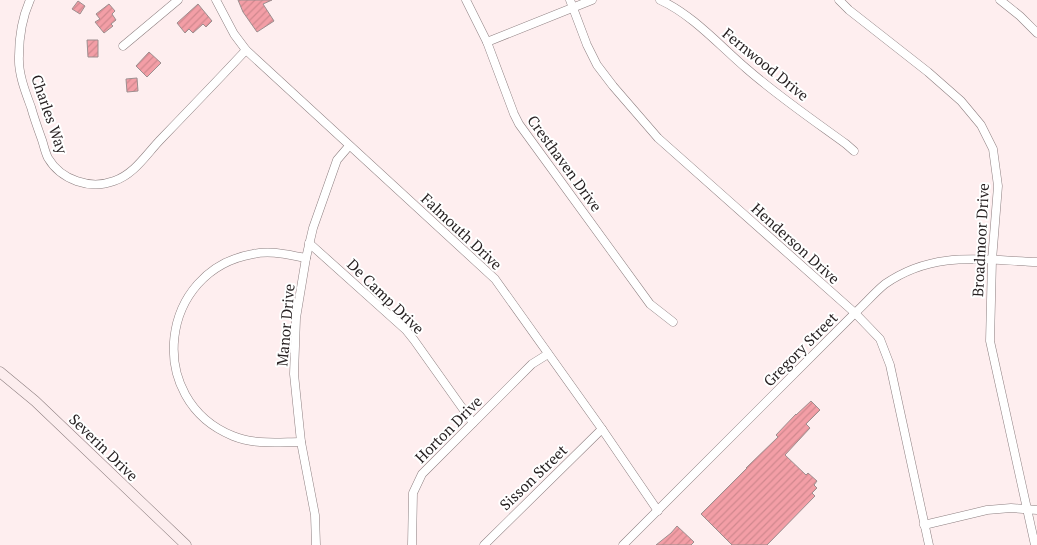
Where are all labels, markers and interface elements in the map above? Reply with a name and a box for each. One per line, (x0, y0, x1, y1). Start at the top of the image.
street label: Fernwood Drive (719, 23, 813, 105)
street label: Charles Way (27, 72, 73, 157)
street label: Cresthaven Drive (523, 111, 607, 215)
street label: Broadmoor Drive (967, 183, 993, 297)
street label: Falmouth Drive (417, 188, 507, 274)
street label: Henderson Drive (748, 198, 844, 288)
street label: De Camp Drive (343, 254, 429, 338)
street label: Manor Drive (271, 283, 299, 367)
street label: Gregory Street (759, 307, 842, 390)
street label: Horton Drive (410, 391, 486, 467)
street label: Severin Drive (65, 409, 143, 485)
street label: Sisson Street (495, 439, 571, 514)

